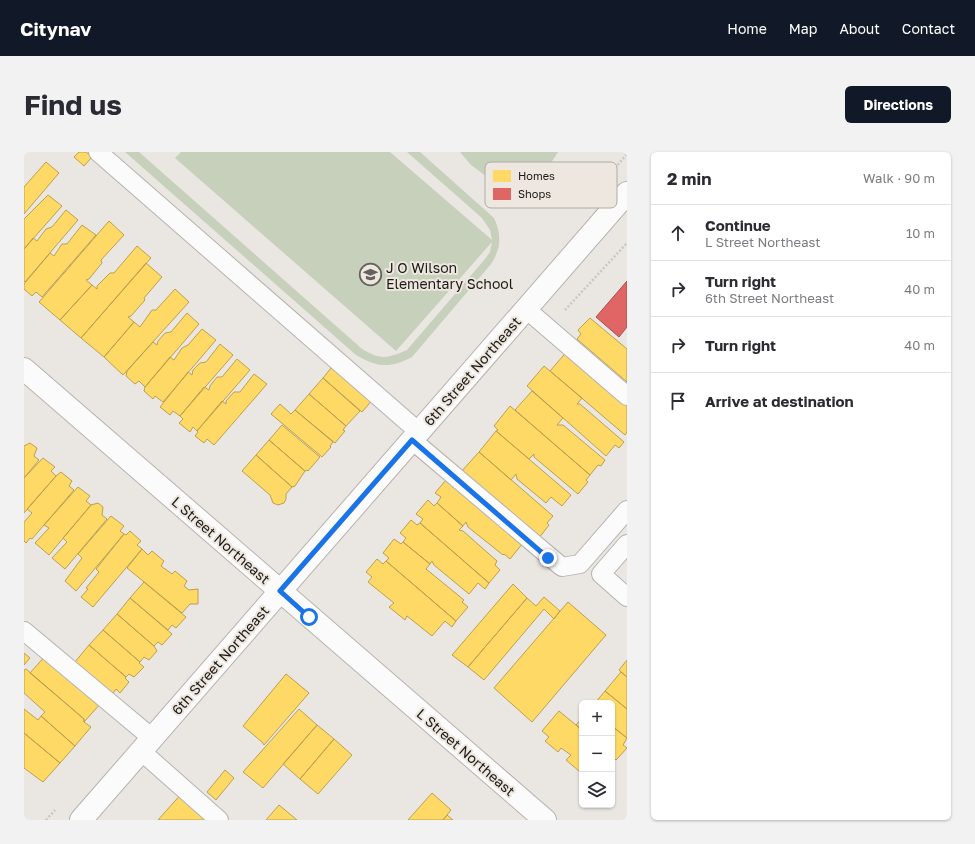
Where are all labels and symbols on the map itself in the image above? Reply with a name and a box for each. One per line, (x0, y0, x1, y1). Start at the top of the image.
legend (485, 162, 617, 208)
text: Homes (518, 169, 555, 182)
text: Shops (518, 187, 551, 200)
place label: J O Wilson Elementary School (386, 259, 513, 292)
school or university icon: J O Wilson Elementary School (357, 262, 383, 288)
street label: 6th Street Northeast (420, 313, 524, 429)
street label: L Street Northeast (168, 493, 274, 587)
route end (539, 549, 557, 567)
street label: 6th Street Northeast (168, 602, 272, 718)
route start (300, 608, 318, 626)
street label: L Street Northeast (413, 705, 519, 799)

